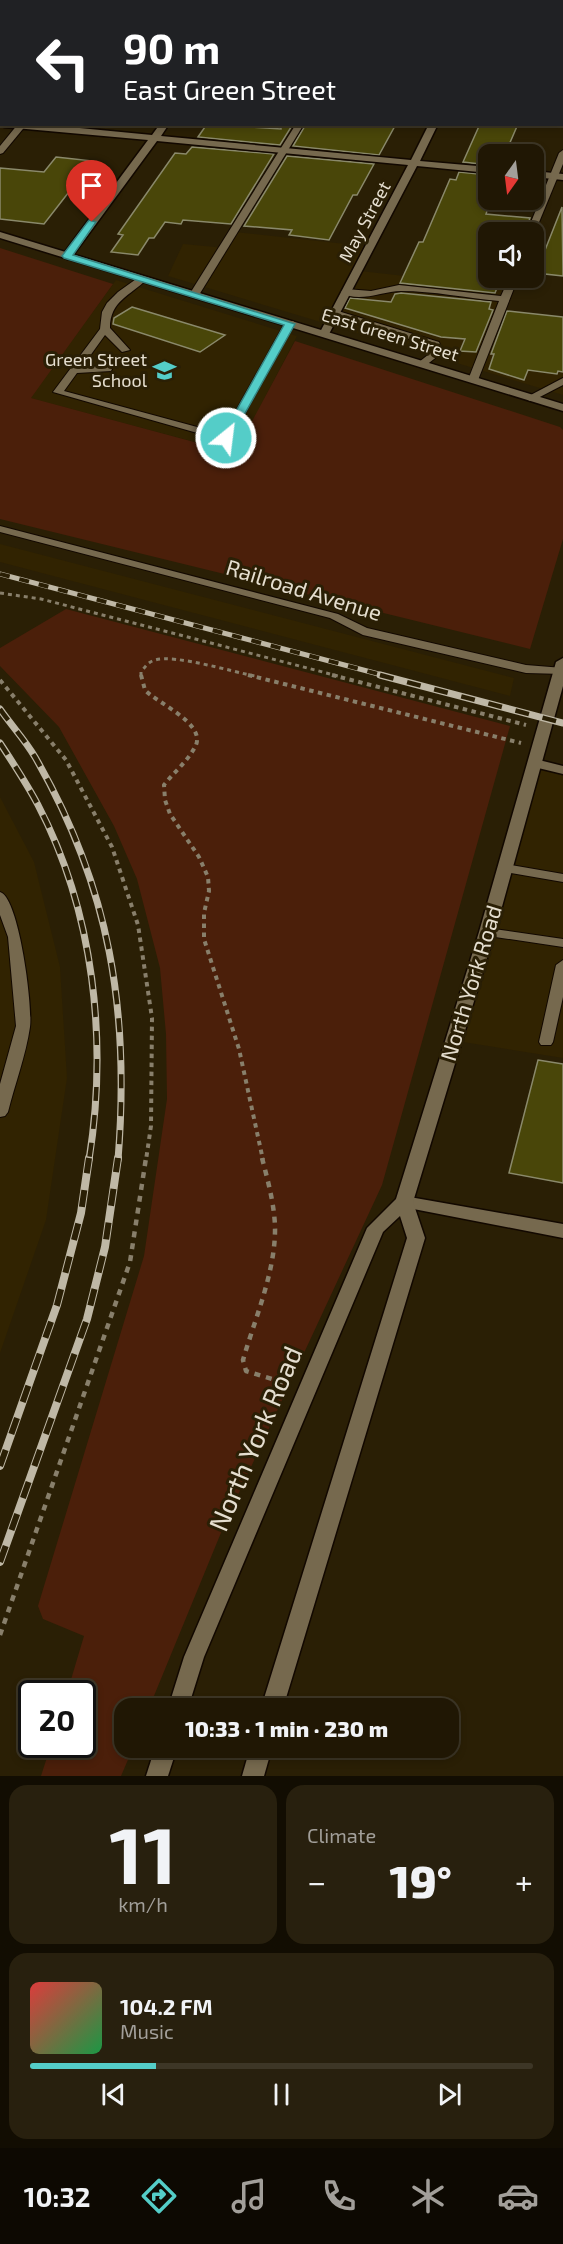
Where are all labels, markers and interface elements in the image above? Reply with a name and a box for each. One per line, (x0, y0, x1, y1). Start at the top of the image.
text: 90 m (123, 22, 220, 72)
icon: left (24, 24, 102, 102)
text: East Green Street (123, 73, 336, 105)
north arrow (478, 144, 544, 210)
map controls (478, 144, 544, 288)
pin (66, 160, 117, 222)
icon: arrive (75, 169, 108, 202)
street label: May Street (334, 177, 395, 266)
button: sound (478, 222, 544, 288)
street label: East Green Street (319, 303, 462, 365)
place label: Green Street School (45, 348, 148, 391)
school or university icon: Green Street School (152, 357, 178, 383)
position arrow (194, 406, 258, 470)
street label: Railroad Avenue (223, 553, 385, 625)
street label: North York Road (434, 902, 506, 1064)
street label: North York Road (201, 1341, 308, 1536)
speed limit sign: 20 (18, 1680, 96, 1758)
text: 10:33 · 1 min · 230 m (185, 1715, 388, 1741)
text: 11 (109, 1806, 177, 1900)
text: Climate (307, 1823, 376, 1847)
text: 19° (389, 1853, 452, 1907)
text: − (307, 1861, 326, 1901)
text: + (515, 1861, 533, 1901)
text: km/h (118, 1892, 168, 1916)
text: 104.2 FM (120, 1993, 213, 2019)
text: Music (120, 2019, 174, 2043)
icon: previous (97, 2078, 130, 2111)
icon: pause (265, 2078, 298, 2111)
icon: next (433, 2078, 466, 2111)
icon: directions (138, 2175, 180, 2217)
icon: music (228, 2175, 270, 2217)
icon: phone (318, 2175, 360, 2217)
icon: climate (407, 2175, 449, 2217)
icon: car (497, 2175, 539, 2217)
text: 10:32 (24, 2180, 91, 2212)

